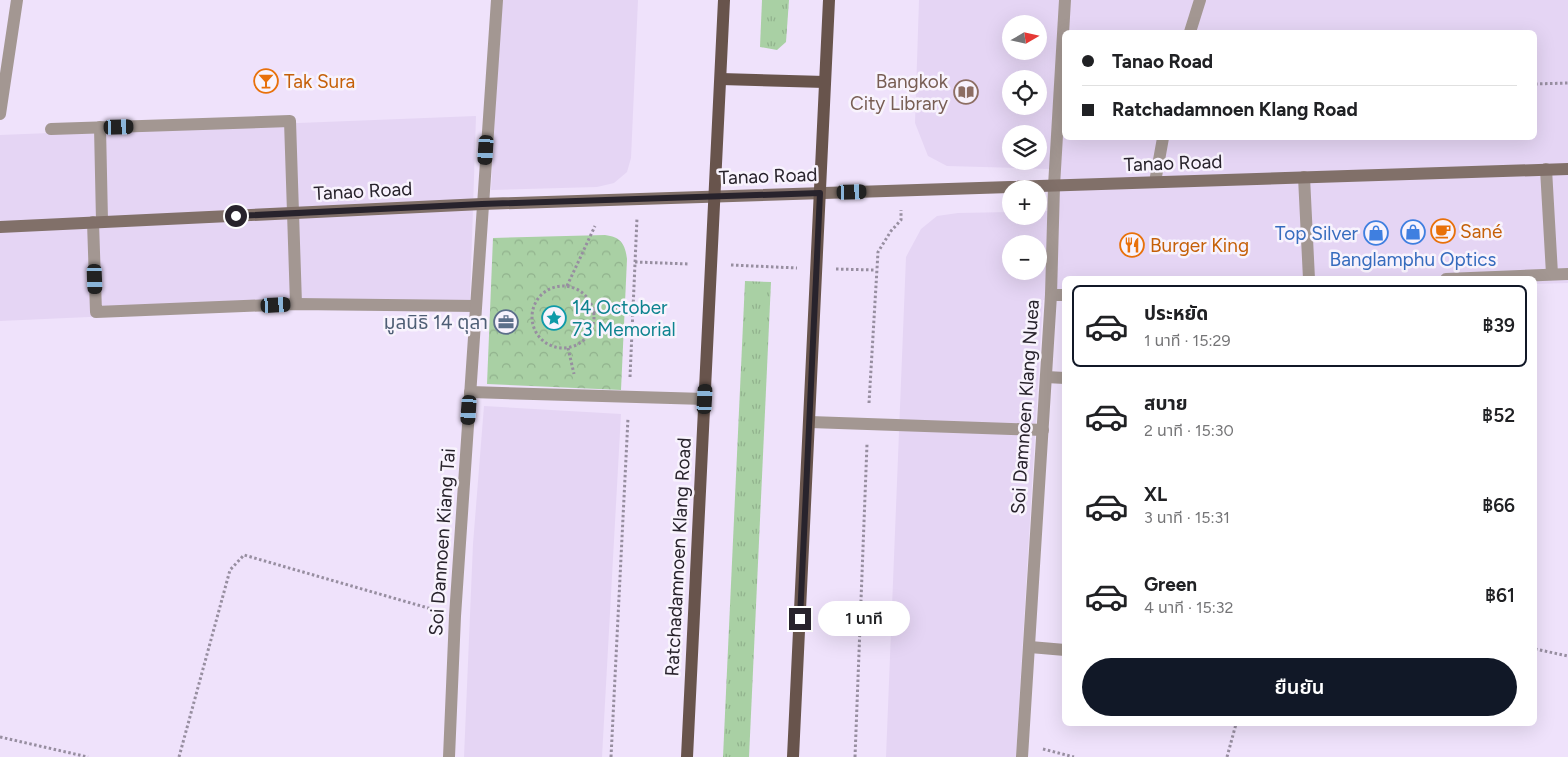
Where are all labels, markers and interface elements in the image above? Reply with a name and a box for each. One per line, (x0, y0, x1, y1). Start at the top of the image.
north arrow (1002, 15, 1048, 60)
map controls (1002, 15, 1047, 280)
text: Tanao Road (1112, 50, 1213, 73)
bar icon: Tak Sura (253, 68, 279, 94)
place label: Tak Sura (284, 70, 355, 93)
place label: Bangkok City Library (850, 70, 949, 115)
button: locate (1002, 70, 1047, 115)
library icon: Bangkok City Library (953, 79, 979, 105)
text: Ratchadamnoen Klang Road (1112, 98, 1358, 121)
car (103, 119, 134, 135)
button: layers (1002, 125, 1047, 170)
car (477, 135, 494, 165)
street label: Tanao Road (1123, 150, 1223, 176)
street label: Tanao Road (718, 163, 818, 189)
street label: Tanao Road (313, 177, 413, 205)
button: + (1002, 180, 1047, 225)
car (836, 184, 867, 200)
route start (225, 205, 247, 227)
cafe icon: Sané (1430, 218, 1456, 244)
shop icon: Banglamphu Optics (1400, 219, 1426, 245)
shop icon: Top Silver (1363, 220, 1389, 246)
place label: Sané (1460, 220, 1502, 243)
place label: Top Silver (1275, 222, 1359, 245)
restaurant icon: Burger King (1119, 232, 1145, 258)
place label: Burger King (1150, 234, 1249, 257)
button: − (1002, 235, 1047, 280)
place label: Banglamphu Optics (1330, 248, 1497, 271)
car (86, 264, 103, 294)
place label: 14 October 73 Memorial (572, 296, 676, 341)
car (260, 297, 291, 313)
street label: Soi Damnoen Klang Nuea (1006, 299, 1044, 515)
text: ประหยัด (1144, 302, 1208, 325)
icon: car (1084, 304, 1129, 349)
place icon: 14 October 73 Memorial (541, 305, 567, 331)
office icon: มูลนิธิ 14 ตุลา (493, 309, 519, 335)
place label: มูลนิธิ 14 ตุลา (384, 311, 488, 335)
text: ฿39 (1483, 314, 1515, 337)
text: 1 นาที · 15:29 (1144, 331, 1230, 350)
car (696, 384, 713, 414)
text: สบาย (1144, 392, 1188, 415)
icon: car (1084, 394, 1129, 439)
car (460, 395, 477, 425)
text: ฿52 (1482, 404, 1515, 427)
text: 2 นาที · 15:30 (1144, 421, 1234, 440)
street label: Ratchadamnoen Klang Road (660, 437, 696, 677)
street label: Soi Dannoen Kiang Tai (424, 447, 460, 637)
text: XL (1144, 483, 1167, 506)
icon: car (1084, 484, 1129, 529)
text: ฿66 (1482, 494, 1515, 517)
text: 3 นาที · 15:31 (1144, 508, 1230, 527)
text: Green (1144, 573, 1197, 596)
icon: car (1084, 574, 1129, 619)
text: ฿61 (1485, 584, 1515, 607)
text: 4 นาที · 15:32 (1144, 598, 1233, 617)
callout: 1 นาที (818, 602, 910, 636)
route end (789, 608, 811, 630)
text: 1 นาที (845, 609, 883, 628)
button: ยืนยัน (1082, 658, 1517, 716)

